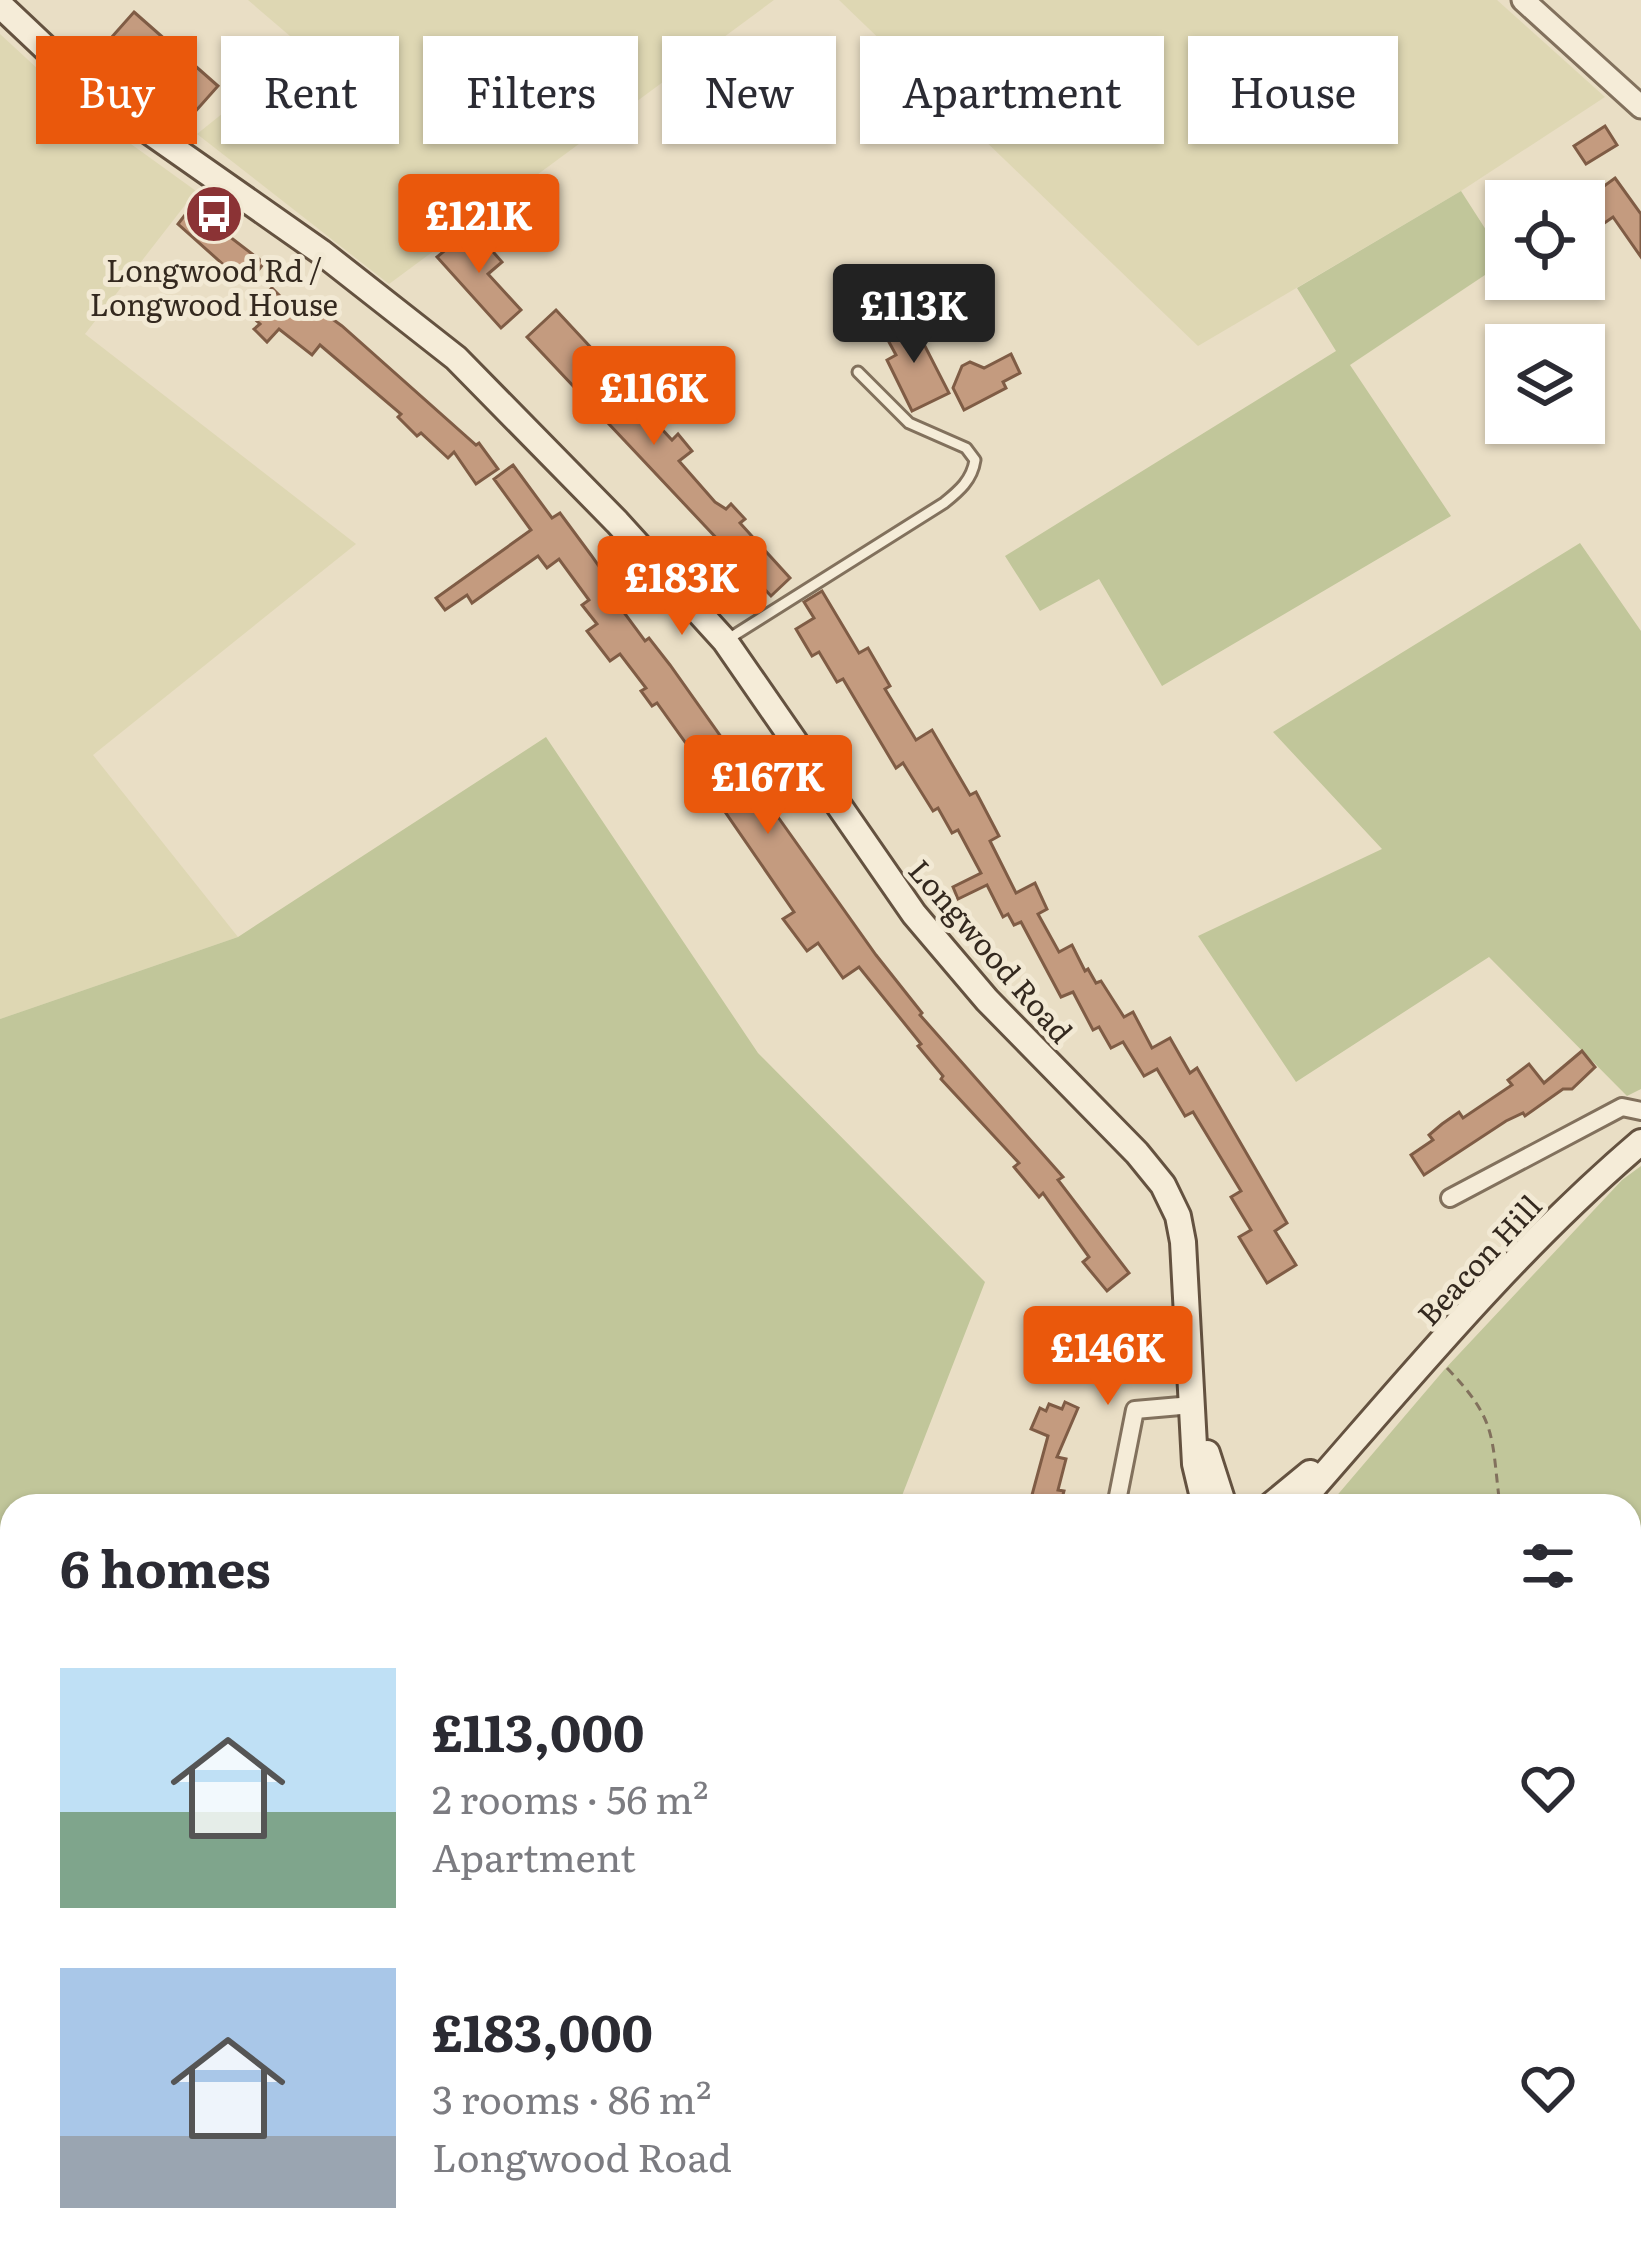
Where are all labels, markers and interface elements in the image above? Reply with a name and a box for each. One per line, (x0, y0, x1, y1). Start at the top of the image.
chip: Buy (36, 36, 197, 144)
chip: Rent (221, 36, 399, 144)
chip: Filters (423, 36, 638, 144)
chip: New (662, 36, 836, 144)
chip: Apartment (860, 36, 1164, 144)
chip: House (1188, 36, 1398, 144)
pin: £121K (395, 174, 563, 276)
map controls (1485, 180, 1605, 444)
button: locate (1485, 180, 1605, 300)
bus stop icon: Longwood Rd / Longwood House (183, 183, 245, 245)
text: £121K (425, 184, 533, 242)
place label: Longwood Rd / Longwood House (90, 247, 338, 325)
pin: £113K (830, 264, 998, 366)
text: £113K (860, 274, 968, 332)
button: layers (1485, 324, 1605, 444)
pin: £116K (570, 346, 738, 448)
text: £116K (599, 356, 709, 414)
pin: £183K (598, 536, 766, 638)
text: £183K (625, 546, 739, 604)
pin: £167K (684, 735, 852, 837)
text: £167K (711, 745, 825, 803)
street label: Longwood Road (900, 849, 1084, 1051)
street label: Beacon Hill (1406, 1184, 1550, 1334)
pin: £146K (1024, 1306, 1192, 1408)
text: £146K (1050, 1316, 1166, 1374)
text: 6 homes (60, 1528, 271, 1604)
icon: filters (1515, 1533, 1581, 1599)
text: £113,000 (432, 1692, 644, 1768)
icon: home (156, 1716, 300, 1860)
icon: heart (1515, 1755, 1581, 1821)
text: 2 rooms · 56 m² (432, 1768, 708, 1826)
text: Apartment (432, 1826, 636, 1884)
text: £183,000 (432, 1992, 653, 2068)
icon: home (156, 2016, 300, 2160)
icon: heart (1515, 2055, 1581, 2121)
text: 3 rooms · 86 m² (432, 2068, 712, 2126)
text: Longwood Road (432, 2126, 732, 2184)

